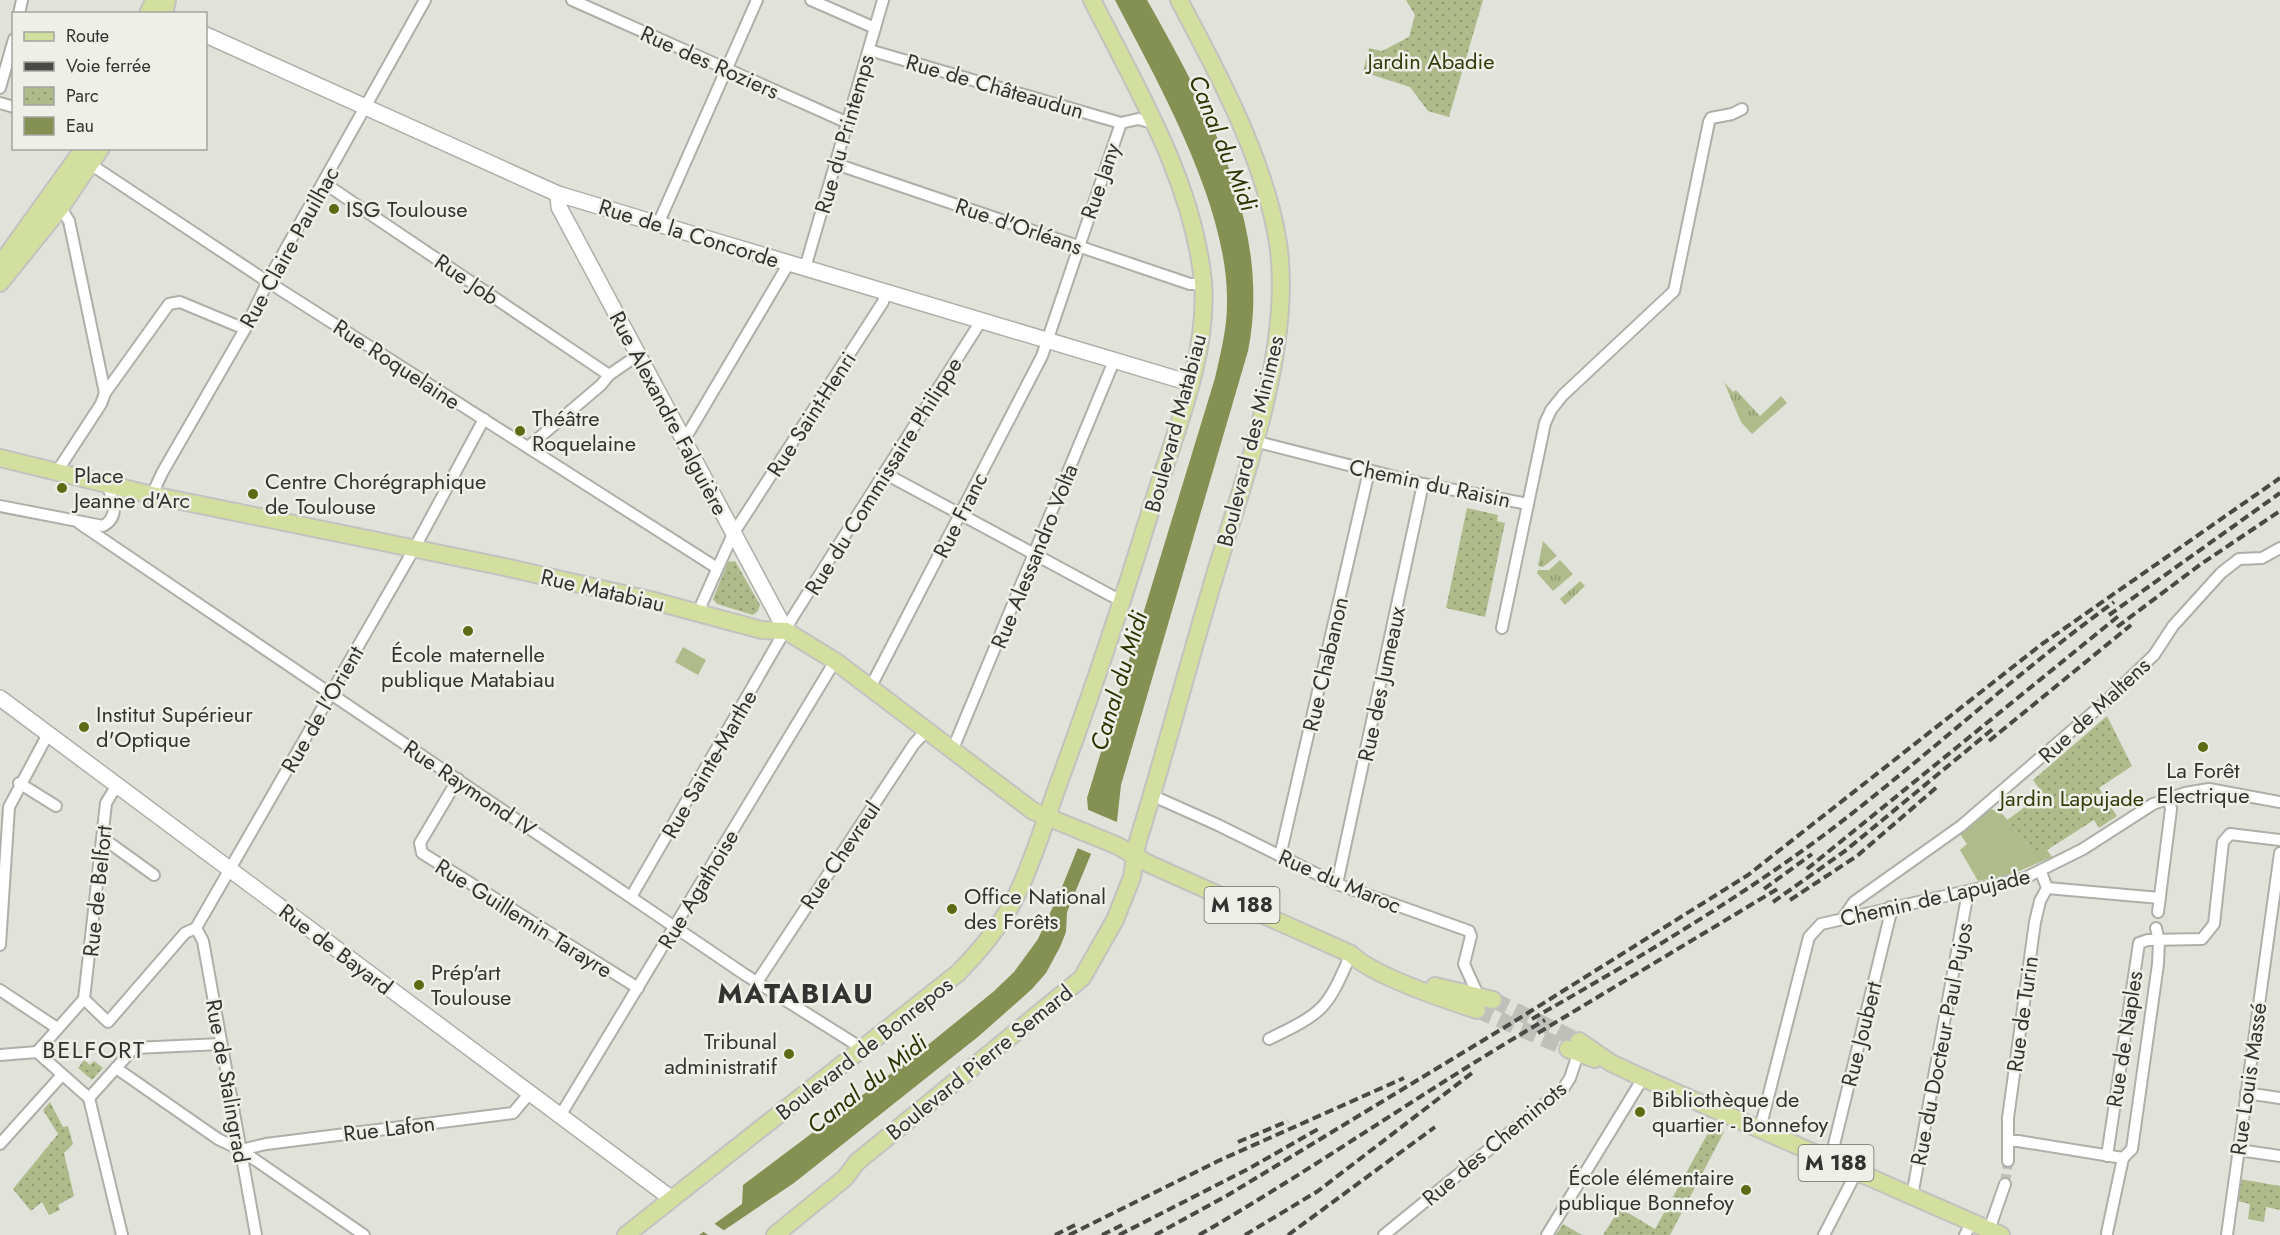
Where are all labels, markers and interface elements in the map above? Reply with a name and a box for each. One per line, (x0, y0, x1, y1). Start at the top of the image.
legend (12, 12, 207, 150)
street label: Rue des Roziers (636, 17, 785, 107)
text: Route (66, 23, 109, 49)
street label: Rue de Châteaudun (902, 45, 1088, 127)
park label: Jardin Abadie (1364, 45, 1495, 77)
street label: Rue du Printemps (806, 51, 882, 217)
text: Voie ferrée (66, 53, 151, 79)
water label: Canal du Midi (1180, 69, 1267, 217)
text: Parc (66, 83, 99, 109)
text: Eau (66, 113, 94, 139)
street label: Rue Jany (1072, 138, 1128, 223)
street label: Rue Claire Pauilhac (231, 160, 347, 334)
street label: Rue d'Orléans (951, 189, 1087, 263)
street label: Rue de la Concorde (595, 190, 783, 276)
place label: ISG Toulouse (346, 193, 468, 225)
marker: ISG Toulouse (327, 202, 341, 216)
street label: Rue Job (428, 246, 506, 312)
street label: Rue Alexandre Falguière (602, 305, 736, 521)
street label: Rue Roquelaine (327, 311, 467, 417)
street label: Boulevard Matabiau (1136, 330, 1214, 516)
street label: Boulevard des Minimes (1208, 332, 1292, 550)
street label: Rue Saint-Henri (759, 345, 863, 483)
street label: Rue du Commissaire Philippe (796, 351, 970, 601)
place label: Théâtre Roquelaine (532, 402, 636, 459)
marker: Théâtre Roquelaine (513, 424, 527, 438)
street label: Chemin du Raisin (1346, 450, 1514, 516)
place label: Place Jeanne d'Arc (71, 459, 190, 516)
street label: Rue Alessandro Volta (982, 459, 1086, 653)
place label: Centre Chorégraphique de Toulouse (265, 465, 486, 522)
street label: Rue Franc (925, 466, 995, 564)
marker: Place Jeanne d'Arc (55, 481, 69, 495)
marker: Centre Chorégraphique de Toulouse (246, 487, 260, 501)
street label: Rue Matabiau (538, 560, 668, 620)
street label: Rue Chabanon (1294, 594, 1356, 734)
street label: Rue des Jumeaux (1349, 603, 1413, 765)
water label: Canal du Midi (1081, 606, 1157, 755)
marker: École maternelle publique Matabiau (461, 624, 475, 638)
place label: École maternelle publique Matabiau (381, 638, 555, 695)
street label: Rue de l'Orient (273, 639, 372, 778)
street label: Rue de Maltens (2031, 650, 2157, 770)
street label: Rue Sainte-Marthe (653, 684, 765, 844)
place label: Institut Supérieur d'Optique (96, 698, 253, 755)
marker: Institut Supérieur d'Optique (77, 720, 91, 734)
street label: Rue Raymond IV (397, 732, 543, 845)
marker: La Forêt Electrique (2196, 740, 2210, 754)
place label: La Forêt Electrique (2157, 754, 2249, 811)
park label: Jardin Lapujade (1997, 782, 2144, 814)
street label: Rue Chevreul (792, 795, 888, 915)
street label: Rue de Belfort (74, 823, 120, 958)
street label: Rue Agathoise (650, 823, 746, 955)
street label: Rue du Maroc (1274, 841, 1406, 921)
street label: Rue Guillemin Tarayre (429, 851, 619, 985)
street label: Chemin de Lapujade (1837, 860, 2033, 934)
place label: Office National des Forêts (964, 880, 1106, 937)
road number: M 188 (1204, 887, 1280, 923)
street label: Rue de Bayard (272, 895, 400, 1003)
marker: Office National des Forêts (945, 902, 959, 916)
street label: Rue du Docteur Paul Pujos (1902, 920, 1980, 1168)
street label: Rue de Turin (1998, 954, 2046, 1074)
place label: Prép'art Toulouse (431, 956, 511, 1013)
street label: Boulevard de Bonrepos (769, 968, 959, 1127)
street label: Rue de Naples (2097, 968, 2151, 1110)
district label: MATABIAU (718, 973, 874, 1014)
street label: Boulevard Pierre Semard (879, 977, 1079, 1147)
street label: Rue Joubert (1832, 977, 1890, 1090)
marker: Prép'art Toulouse (412, 978, 426, 992)
street label: Rue de Stalingrad (198, 997, 258, 1165)
street label: Rue Louis Massé (2221, 1001, 2275, 1157)
place label: Tribunal administratif (664, 1025, 778, 1082)
water label: Canal du Midi (799, 1025, 935, 1142)
district label: BELFORT (42, 1032, 146, 1067)
marker: Tribunal administratif (782, 1047, 796, 1061)
street label: Rue des Cheminots (1415, 1073, 1573, 1213)
place label: Bibliothèque de quartier - Bonnefoy (1652, 1083, 1829, 1140)
marker: Bibliothèque de quartier - Bonnefoy (1633, 1105, 1647, 1119)
street label: Rue Lafon (341, 1107, 437, 1149)
road number: M 188 (1798, 1145, 1874, 1181)
place label: École élémentaire publique Bonnefoy (1558, 1161, 1734, 1218)
marker: École élémentaire publique Bonnefoy (1739, 1183, 1753, 1197)

